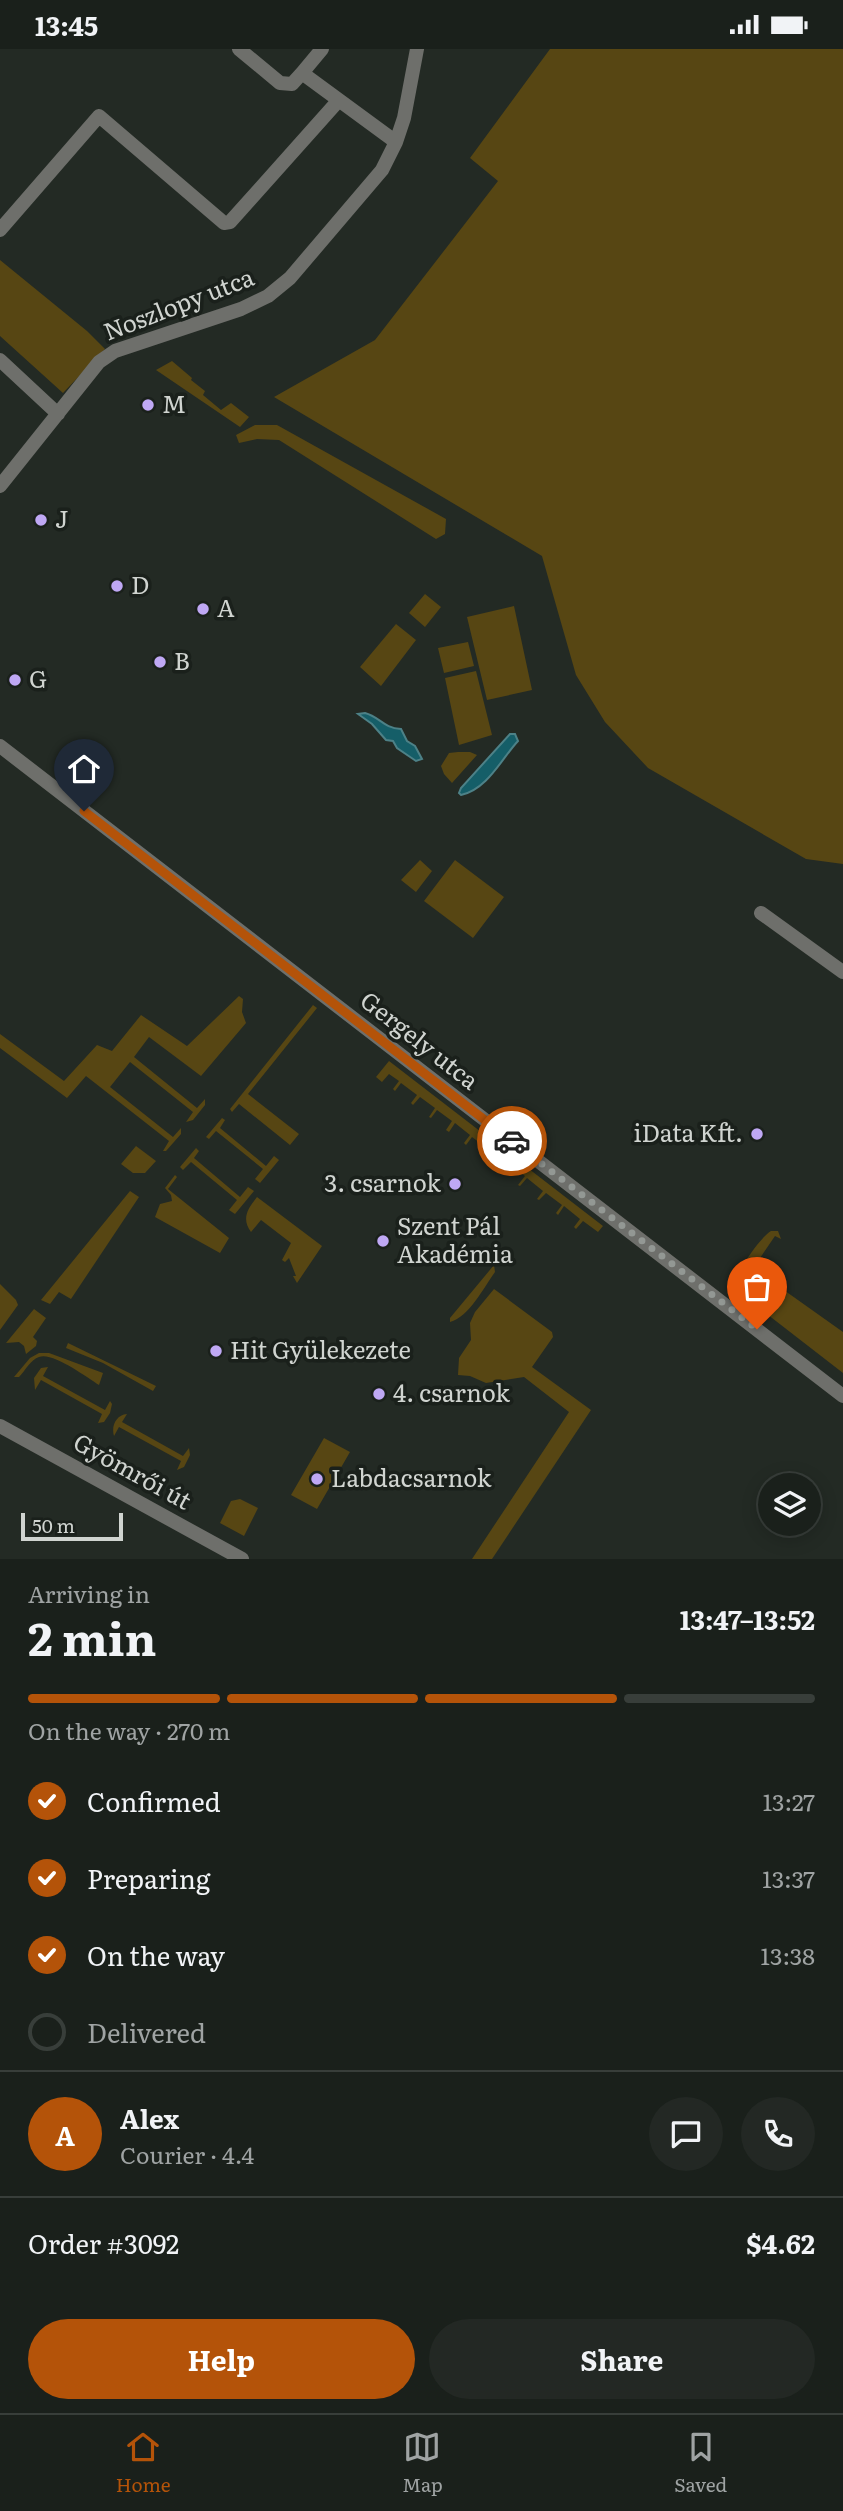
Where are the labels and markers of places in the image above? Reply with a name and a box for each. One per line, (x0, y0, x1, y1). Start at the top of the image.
place label: M (162, 385, 186, 420)
marker: M (140, 397, 156, 413)
place label: J (55, 500, 68, 535)
marker: J (33, 512, 49, 528)
place label: D (131, 566, 149, 601)
marker: D (109, 578, 125, 594)
place label: A (217, 589, 235, 624)
marker: A (195, 601, 211, 617)
place label: B (174, 642, 190, 677)
marker: B (152, 654, 168, 670)
place label: G (29, 660, 47, 695)
marker: G (7, 672, 23, 688)
pin (54, 739, 114, 811)
place label: iData Kft. (633, 1114, 743, 1149)
marker: iData Kft. (749, 1126, 765, 1142)
place label: 3. csarnok (324, 1164, 441, 1199)
marker: 3. csarnok (447, 1176, 463, 1192)
place label: Szent Pál Akadémia (397, 1207, 513, 1270)
marker: Szent Pál Akadémia (375, 1233, 391, 1249)
pin (727, 1257, 787, 1329)
place label: Hit Gyülekezete (230, 1331, 411, 1366)
marker: Hit Gyülekezete (208, 1343, 224, 1359)
place label: 4. csarnok (393, 1374, 510, 1409)
marker: 4. csarnok (371, 1386, 387, 1402)
place label: Labdacsarnok (331, 1459, 492, 1494)
marker: Labdacsarnok (309, 1471, 325, 1487)

